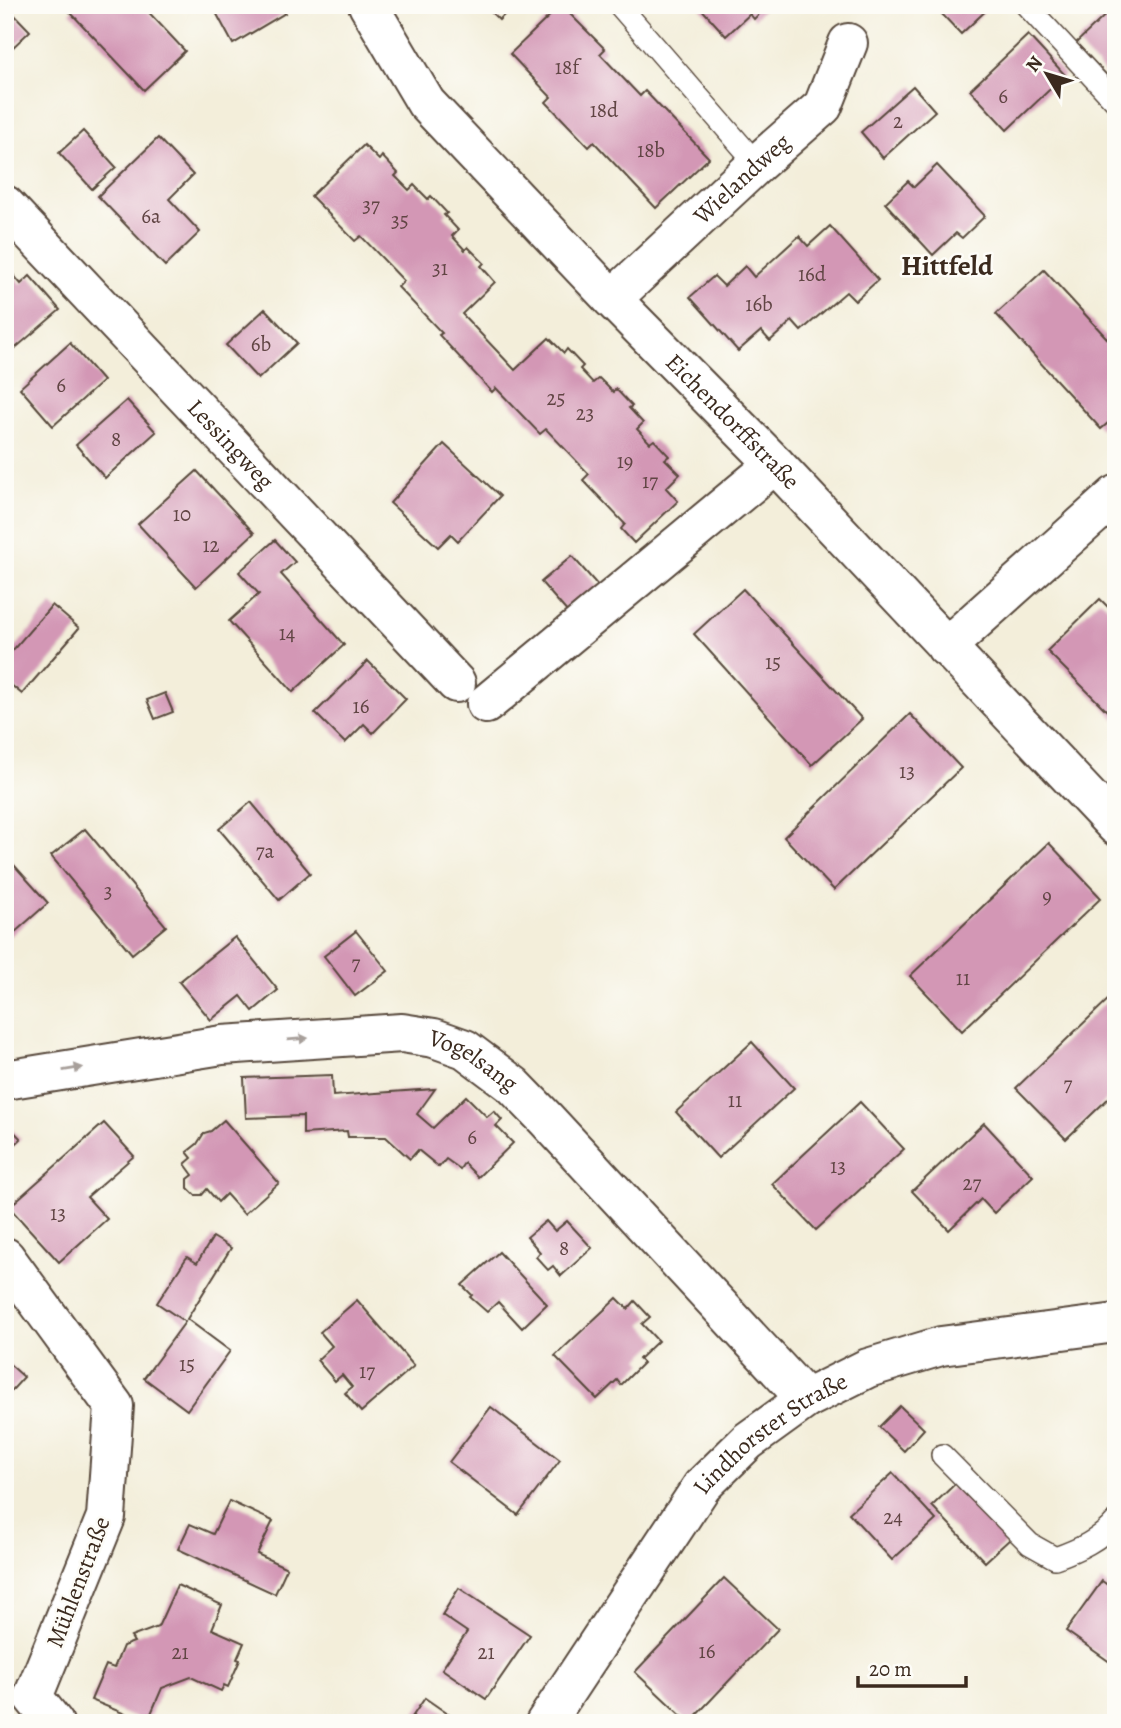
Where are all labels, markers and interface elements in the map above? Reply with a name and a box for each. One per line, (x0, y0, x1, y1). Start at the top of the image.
north arrow (1012, 38, 1082, 108)
text: N (1020, 51, 1049, 78)
house number: 18f (555, 53, 582, 81)
house number: 6 (998, 82, 1008, 110)
house number: 18d (590, 96, 619, 124)
house number: 2 (893, 107, 903, 135)
street label: Wielandweg (686, 126, 797, 232)
house number: 18b (637, 136, 665, 164)
house number: 37 (362, 191, 380, 219)
house number: 6a (141, 202, 161, 230)
house number: 35 (391, 206, 409, 234)
district label: Hittfeld (901, 247, 994, 285)
house number: 31 (432, 254, 448, 282)
house number: 16d (798, 260, 827, 288)
house number: 16b (745, 290, 773, 318)
house number: 6b (251, 330, 271, 358)
street label: Eichendorffstraße (659, 346, 807, 496)
house number: 6 (56, 371, 66, 399)
house number: 25 (546, 384, 566, 412)
street label: Lessingweg (180, 392, 281, 496)
house number: 23 (576, 399, 594, 427)
house number: 8 (111, 425, 121, 453)
house number: 19 (617, 447, 633, 475)
house number: 17 (642, 467, 658, 495)
house number: 10 (173, 500, 191, 528)
house number: 12 (202, 531, 220, 559)
house number: 14 (279, 619, 295, 647)
house number: 15 (765, 648, 781, 676)
house number: 16 (353, 692, 370, 720)
house number: 13 (899, 757, 915, 785)
house number: 7a (256, 837, 275, 865)
house number: 3 (104, 877, 112, 905)
house number: 9 (1042, 882, 1052, 910)
house number: 7 (352, 949, 361, 977)
house number: 11 (956, 964, 970, 992)
street label: Vogelsang (424, 1021, 524, 1099)
one-way arrow (287, 1033, 309, 1044)
one-way arrow (62, 1063, 84, 1074)
house number: 7 (1064, 1070, 1073, 1098)
house number: 11 (728, 1086, 742, 1114)
house number: 6 (467, 1123, 477, 1151)
house number: 13 (830, 1152, 846, 1180)
house number: 27 (963, 1169, 982, 1197)
house number: 13 (50, 1199, 66, 1227)
house number: 8 (559, 1234, 569, 1262)
house number: 15 (179, 1350, 195, 1378)
house number: 17 (359, 1357, 375, 1385)
street label: Lindhorster Straße (685, 1365, 853, 1501)
house number: 24 (883, 1503, 903, 1531)
street label: Mühlenstraße (38, 1512, 118, 1652)
house number: 16 (699, 1637, 716, 1665)
house number: 21 (171, 1638, 189, 1666)
house number: 21 (477, 1638, 495, 1666)
scale bar (858, 1644, 967, 1688)
text: 20 m (869, 1655, 912, 1683)

